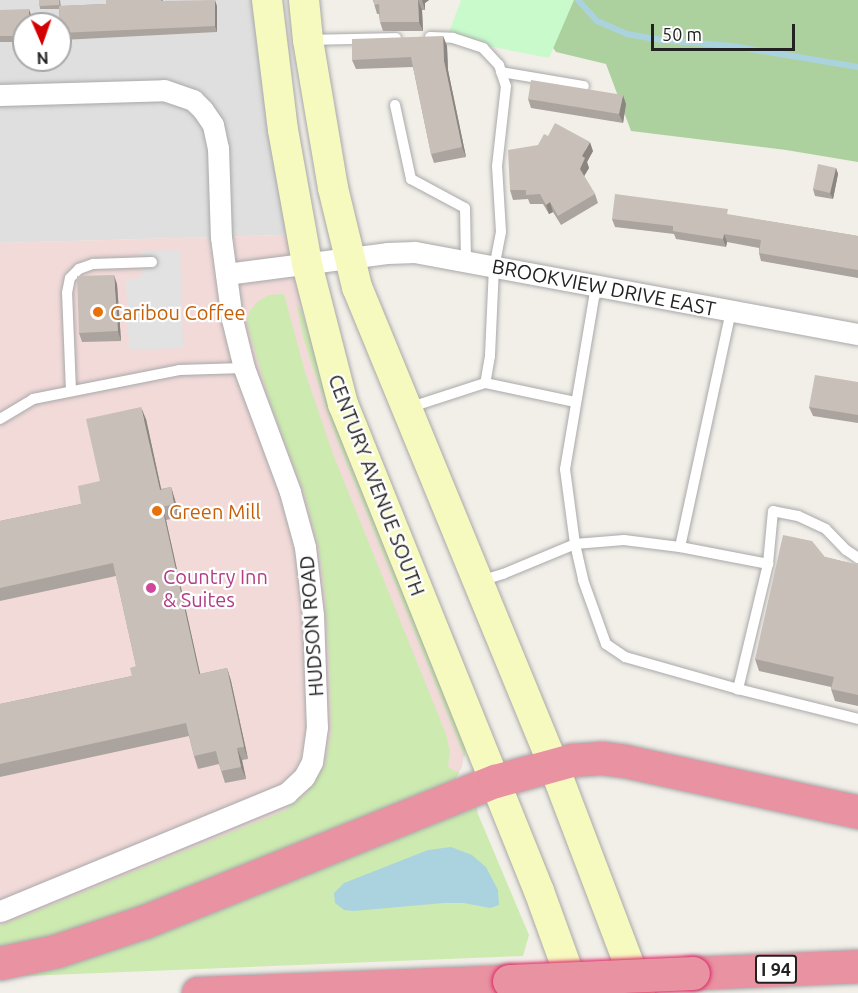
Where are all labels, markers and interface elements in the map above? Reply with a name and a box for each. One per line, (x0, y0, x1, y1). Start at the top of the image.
north arrow (12, 12, 72, 72)
scale bar (654, 12, 798, 50)
text: 50 m (662, 24, 702, 44)
text: N (36, 49, 49, 67)
street label: BROOKVIEW DRIVE EAST (490, 254, 718, 320)
place label: Caribou Coffee (110, 300, 246, 324)
marker: Caribou Coffee (91, 305, 105, 319)
street label: CENTURY AVENUE SOUTH (324, 371, 430, 599)
place label: Green Mill (169, 499, 261, 523)
marker: Green Mill (150, 504, 164, 518)
street label: HUDSON ROAD (294, 555, 328, 697)
place label: Country Inn & Suites (163, 564, 268, 611)
marker: Country Inn & Suites (144, 581, 158, 595)
road number: I 94 (755, 954, 797, 984)

